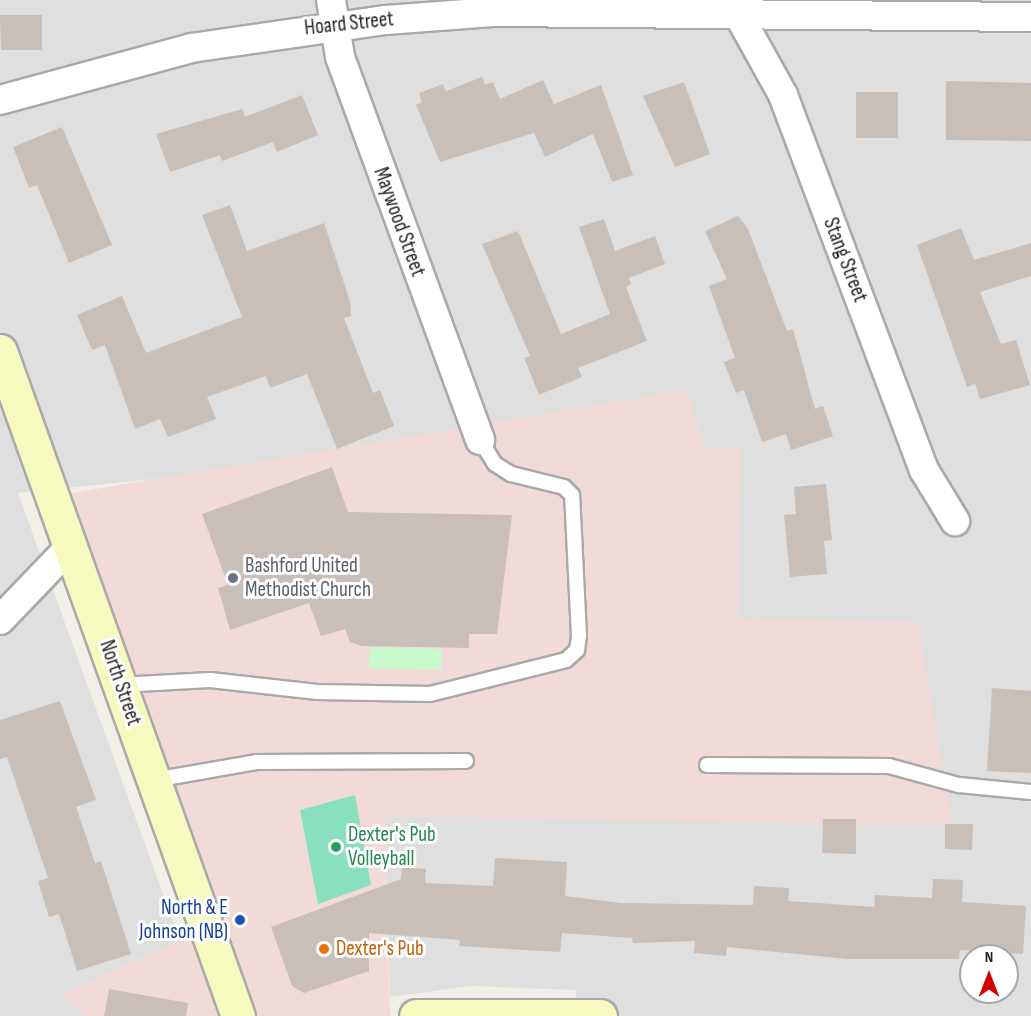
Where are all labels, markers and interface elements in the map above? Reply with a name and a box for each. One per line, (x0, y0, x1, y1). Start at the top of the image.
street label: Hoard Street (303, 7, 395, 41)
street label: Maywood Street (368, 164, 430, 280)
street label: Stang Street (817, 214, 873, 306)
place label: Bashford United Methodist Church (245, 553, 371, 603)
marker: Bashford United Methodist Church (226, 571, 240, 585)
street label: North Street (94, 637, 146, 729)
place label: Dexter's Pub Volleyball (348, 822, 436, 872)
marker: Dexter's Pub Volleyball (329, 840, 343, 854)
place label: North & E Johnson (NB) (139, 895, 228, 945)
marker: North & E Johnson (NB) (233, 913, 247, 927)
place label: Dexter's Pub (336, 936, 424, 962)
marker: Dexter's Pub (317, 942, 331, 956)
north arrow (959, 944, 1019, 1004)
text: N (985, 948, 993, 967)

